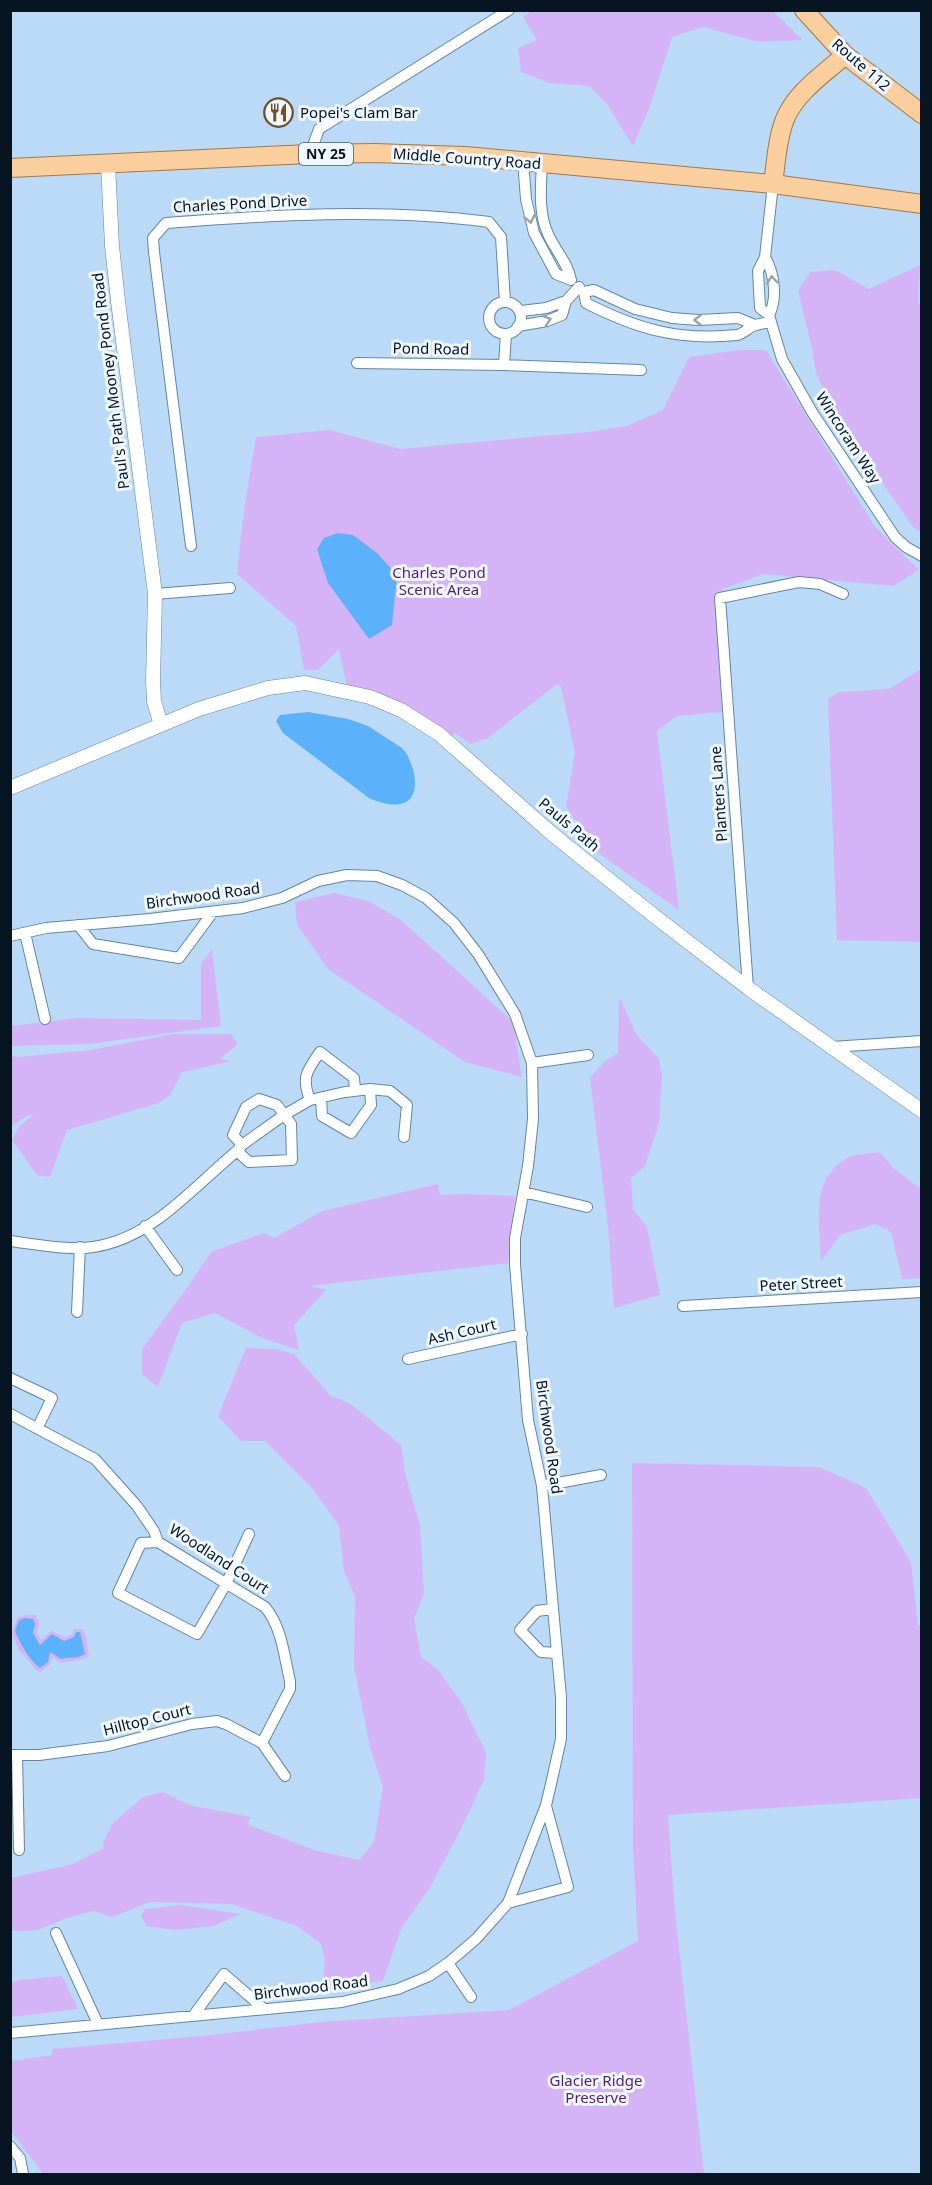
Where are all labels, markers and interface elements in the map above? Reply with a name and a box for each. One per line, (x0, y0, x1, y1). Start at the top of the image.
street label: Route 112 (828, 33, 895, 95)
restaurant icon: Popei's Clam Bar (263, 97, 295, 129)
place label: Popei's Clam Bar (300, 102, 418, 122)
road number: NY 25 (299, 143, 353, 165)
street label: Middle Country Road (392, 143, 542, 173)
street label: Charles Pond Drive (172, 189, 308, 217)
one-way arrow (523, 214, 536, 224)
street label: Paul's Path Mooney Pond Road (87, 272, 133, 491)
one-way arrow (766, 275, 779, 284)
one-way arrow (694, 313, 703, 326)
one-way arrow (541, 315, 552, 327)
street label: Pond Road (393, 337, 469, 359)
street label: Wincoram Way (812, 388, 886, 487)
park label: Charles Pond Scenic Area (392, 562, 486, 599)
street label: Planters Lane (705, 746, 731, 843)
street label: Pauls Path (535, 793, 604, 856)
street label: Birchwood Road (144, 877, 261, 913)
street label: Peter Street (759, 1271, 844, 1295)
street label: Ash Court (426, 1313, 498, 1349)
street label: Birchwood Road (532, 1378, 568, 1495)
street label: Woodland Court (166, 1518, 274, 1598)
street label: Hilltop Court (101, 1698, 193, 1740)
street label: Birchwood Road (253, 1970, 369, 2004)
park label: Glacier Ridge Preserve (550, 2070, 642, 2107)

